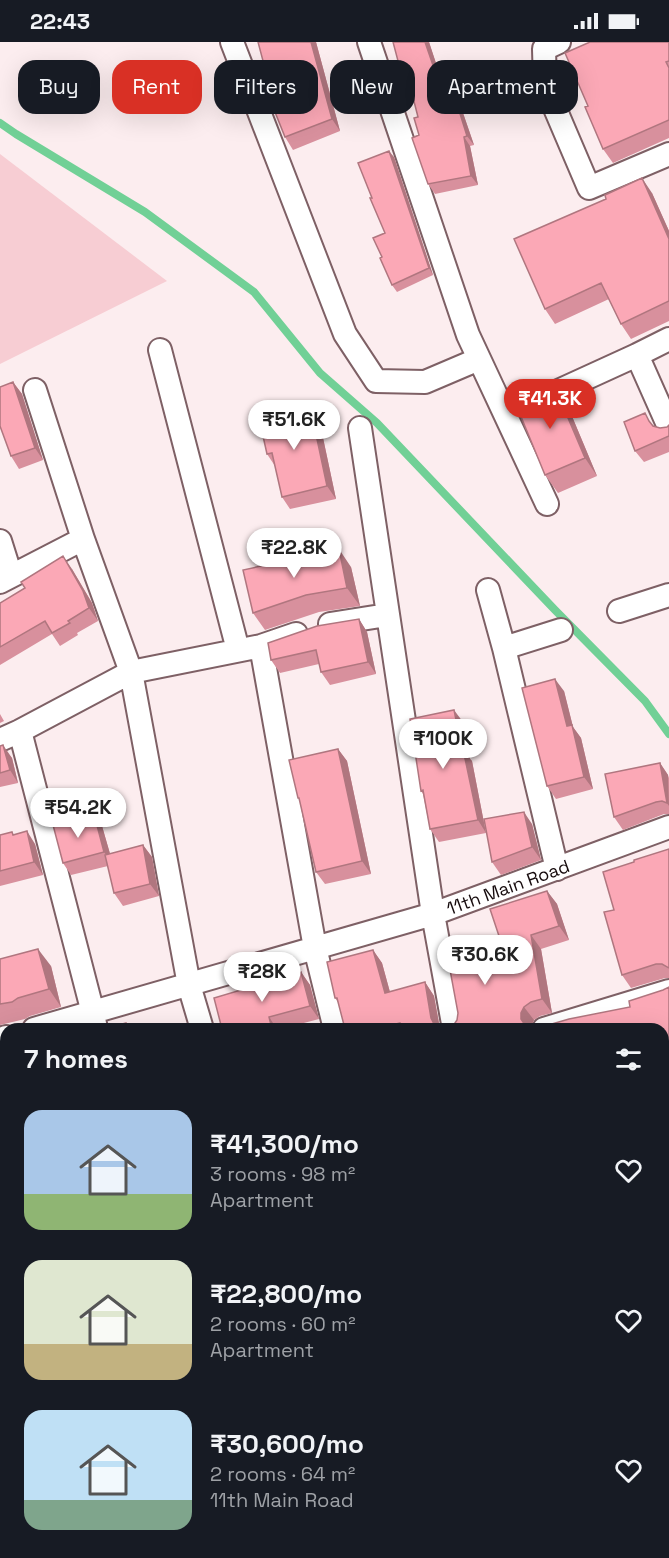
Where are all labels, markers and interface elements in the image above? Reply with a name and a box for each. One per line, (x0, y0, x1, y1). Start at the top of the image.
text: 22:43 (30, 7, 90, 35)
chip: Buy (18, 60, 100, 114)
chip: Rent (112, 60, 202, 114)
chip: Filters (214, 60, 318, 114)
chip: New (330, 60, 415, 114)
chip: Apartment (427, 60, 578, 114)
pin: ₹41.3K (501, 379, 599, 430)
text: ₹41.3K (518, 385, 582, 411)
pin: ₹51.6K (245, 400, 343, 451)
text: ₹51.6K (262, 406, 326, 432)
pin: ₹22.8K (245, 528, 343, 579)
text: ₹22.8K (261, 534, 327, 560)
pin: ₹100K (401, 719, 485, 770)
text: ₹100K (413, 725, 473, 751)
pin: ₹54.2K (29, 788, 127, 839)
text: ₹54.2K (44, 794, 112, 820)
street label: 11th Main Road (443, 854, 573, 920)
pin: ₹30.6K (436, 935, 534, 986)
text: ₹30.6K (451, 941, 519, 967)
pin: ₹28K (226, 952, 298, 1003)
text: ₹28K (238, 958, 286, 984)
text: 7 homes (24, 1042, 128, 1076)
icon: filters (612, 1043, 645, 1076)
text: ₹41,300/mo (210, 1127, 359, 1161)
icon: home (72, 1134, 144, 1206)
icon: heart (612, 1154, 645, 1187)
text: 3 rooms · 98 m² (210, 1161, 355, 1187)
text: Apartment (210, 1187, 314, 1213)
text: ₹22,800/mo (210, 1277, 362, 1311)
icon: home (72, 1284, 144, 1356)
icon: heart (612, 1304, 645, 1337)
text: 2 rooms · 60 m² (210, 1311, 356, 1337)
text: Apartment (210, 1337, 314, 1363)
text: ₹30,600/mo (210, 1427, 364, 1461)
icon: home (72, 1434, 144, 1506)
icon: heart (612, 1454, 645, 1487)
text: 2 rooms · 64 m² (210, 1461, 355, 1487)
text: 11th Main Road (210, 1487, 354, 1513)

